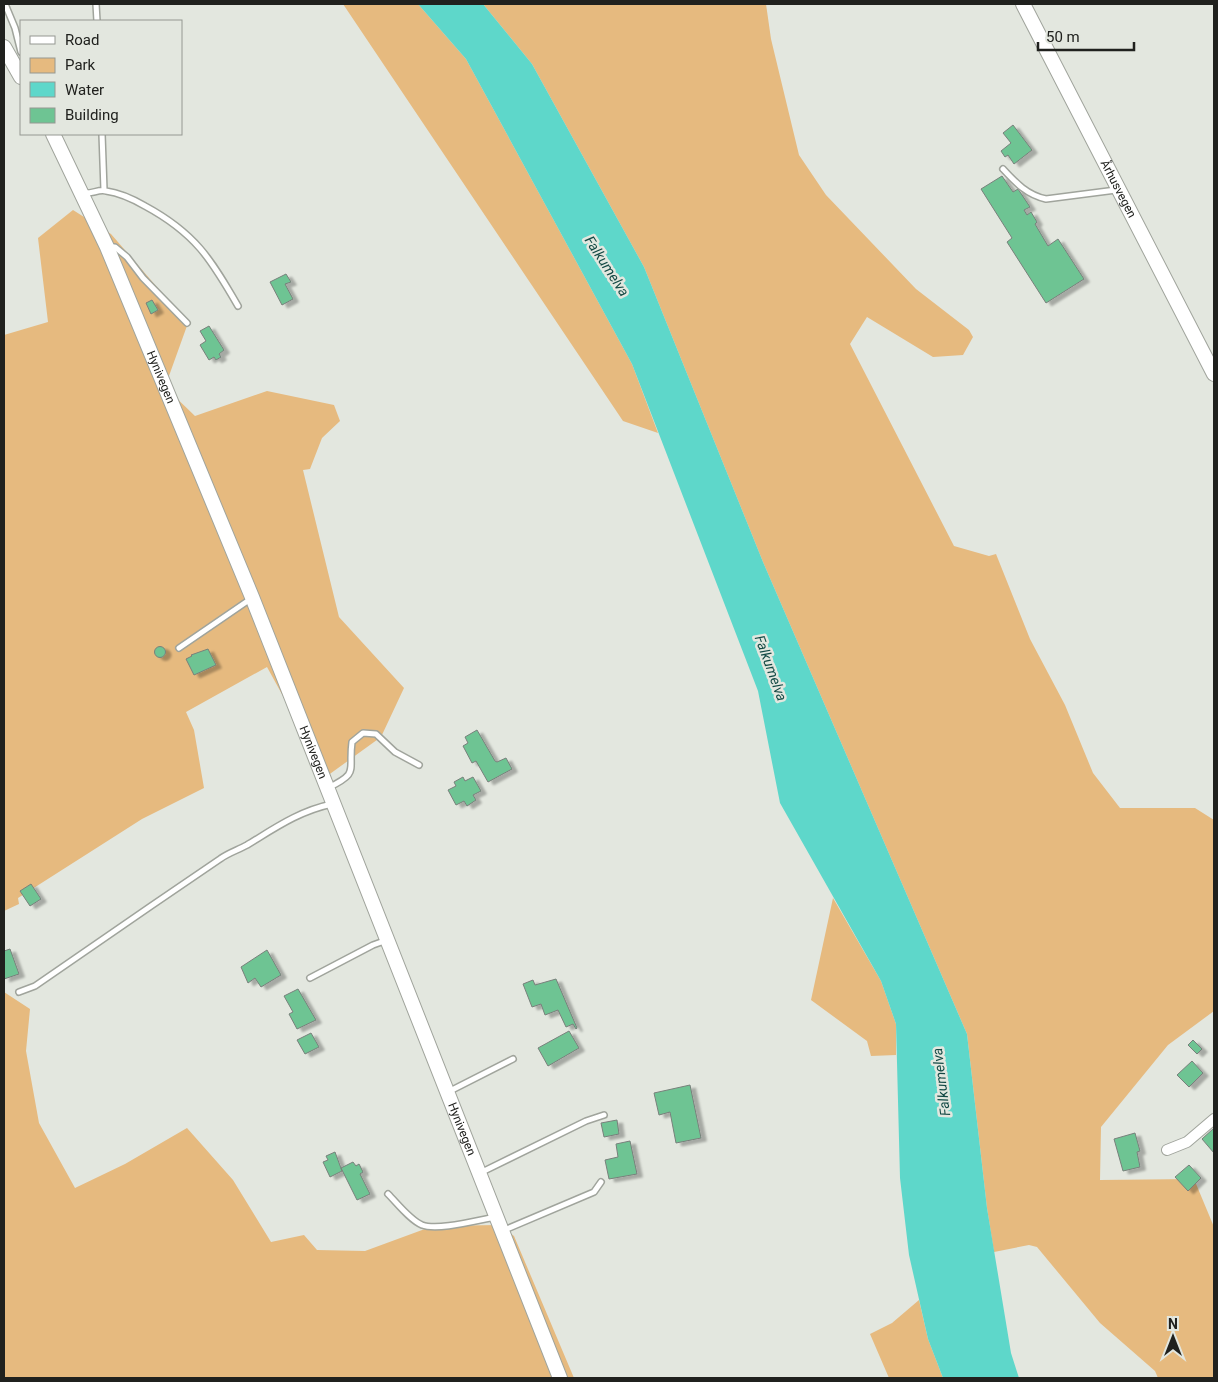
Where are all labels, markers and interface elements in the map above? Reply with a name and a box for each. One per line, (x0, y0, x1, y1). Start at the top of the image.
legend (20, 20, 182, 135)
scale bar (1038, 20, 1134, 52)
text: 50 m (1046, 28, 1080, 46)
text: Road (65, 31, 99, 49)
text: Park (65, 56, 96, 74)
text: Water (65, 81, 104, 99)
text: Building (65, 106, 119, 124)
street label: Århusvegen (1098, 157, 1139, 220)
water label: Falkumelva (582, 233, 632, 299)
street label: Hynivegen (144, 349, 178, 405)
water label: Falkumelva (752, 633, 790, 703)
street label: Hynivegen (297, 724, 330, 781)
water label: Falkumelva (929, 1047, 953, 1117)
street label: Hynivegen (445, 1101, 479, 1158)
north arrow (1148, 1312, 1198, 1362)
text: N (1168, 1316, 1178, 1332)

